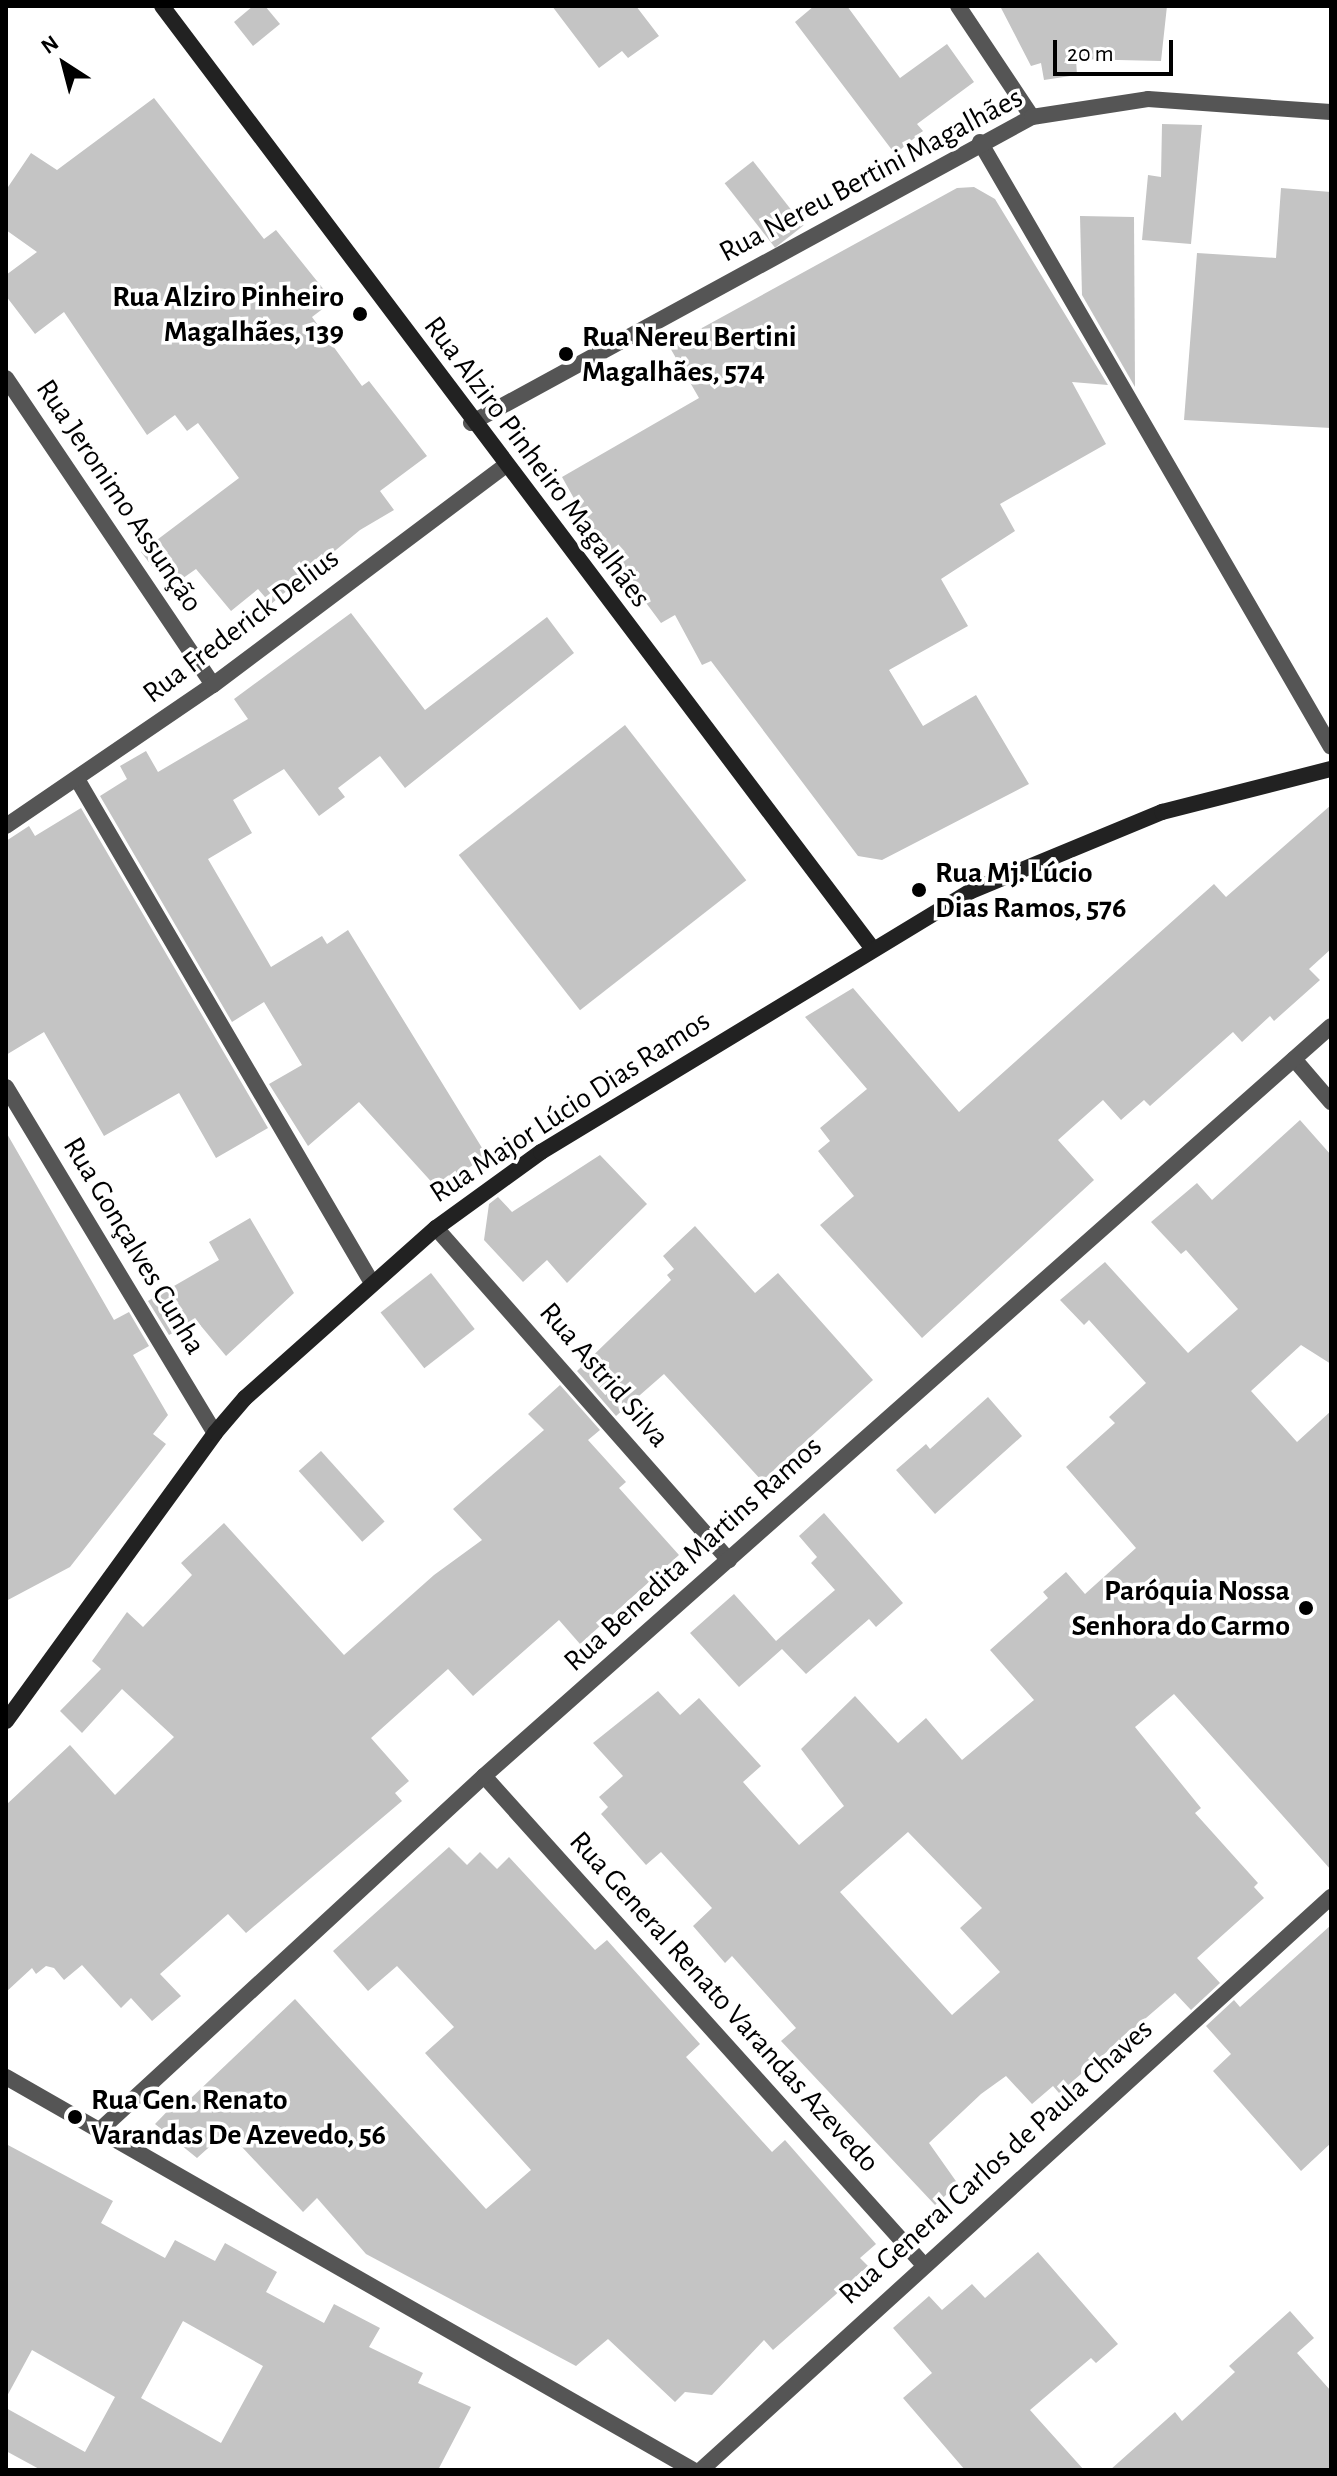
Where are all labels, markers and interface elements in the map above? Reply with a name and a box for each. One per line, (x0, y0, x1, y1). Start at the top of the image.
north arrow (24, 24, 104, 104)
scale bar (1057, 24, 1177, 74)
text: N (37, 31, 63, 58)
text: 20 m (1067, 42, 1114, 66)
street label: Rua Nereu Bertini Magalhães (713, 80, 1029, 270)
place label: Rua Alziro Pinheiro Magalhães, 139 (112, 279, 344, 350)
marker: Rua Alziro Pinheiro Magalhães, 139 (351, 305, 369, 323)
street label: Rua Alziro Pinheiro Magalhães (416, 309, 658, 615)
place label: Rua Nereu Bertini Magalhães, 574 (582, 319, 797, 390)
marker: Rua Nereu Bertini Magalhães, 574 (557, 345, 575, 363)
street label: Rua Jeronimo Assunção (28, 373, 210, 619)
street label: Rua Frederick Delius (136, 541, 346, 711)
place label: Rua Mj. Lúcio Dias Ramos, 576 (935, 855, 1127, 926)
marker: Rua Mj. Lúcio Dias Ramos, 576 (910, 881, 928, 899)
street label: Rua Major Lúcio Dias Ramos (423, 1003, 717, 1211)
street label: Rua Gonçalves Cunha (55, 1131, 213, 1361)
street label: Rua Astrid Silva (531, 1295, 677, 1455)
street label: Rua Benedita Martins Ramos (557, 1429, 829, 1679)
place label: Paróquia Nossa Senhora do Carmo (1071, 1573, 1290, 1644)
marker: Paróquia Nossa Senhora do Carmo (1297, 1599, 1315, 1617)
street label: Rua General Renato Varandas Azevedo (561, 1824, 887, 2180)
street label: Rua General Carlos de Paula Chaves (832, 2012, 1160, 2312)
place label: Rua Gen. Renato Varandas De Azevedo, 56 (91, 2082, 386, 2152)
marker: Rua Gen. Renato Varandas De Azevedo, 56 (66, 2108, 84, 2126)

